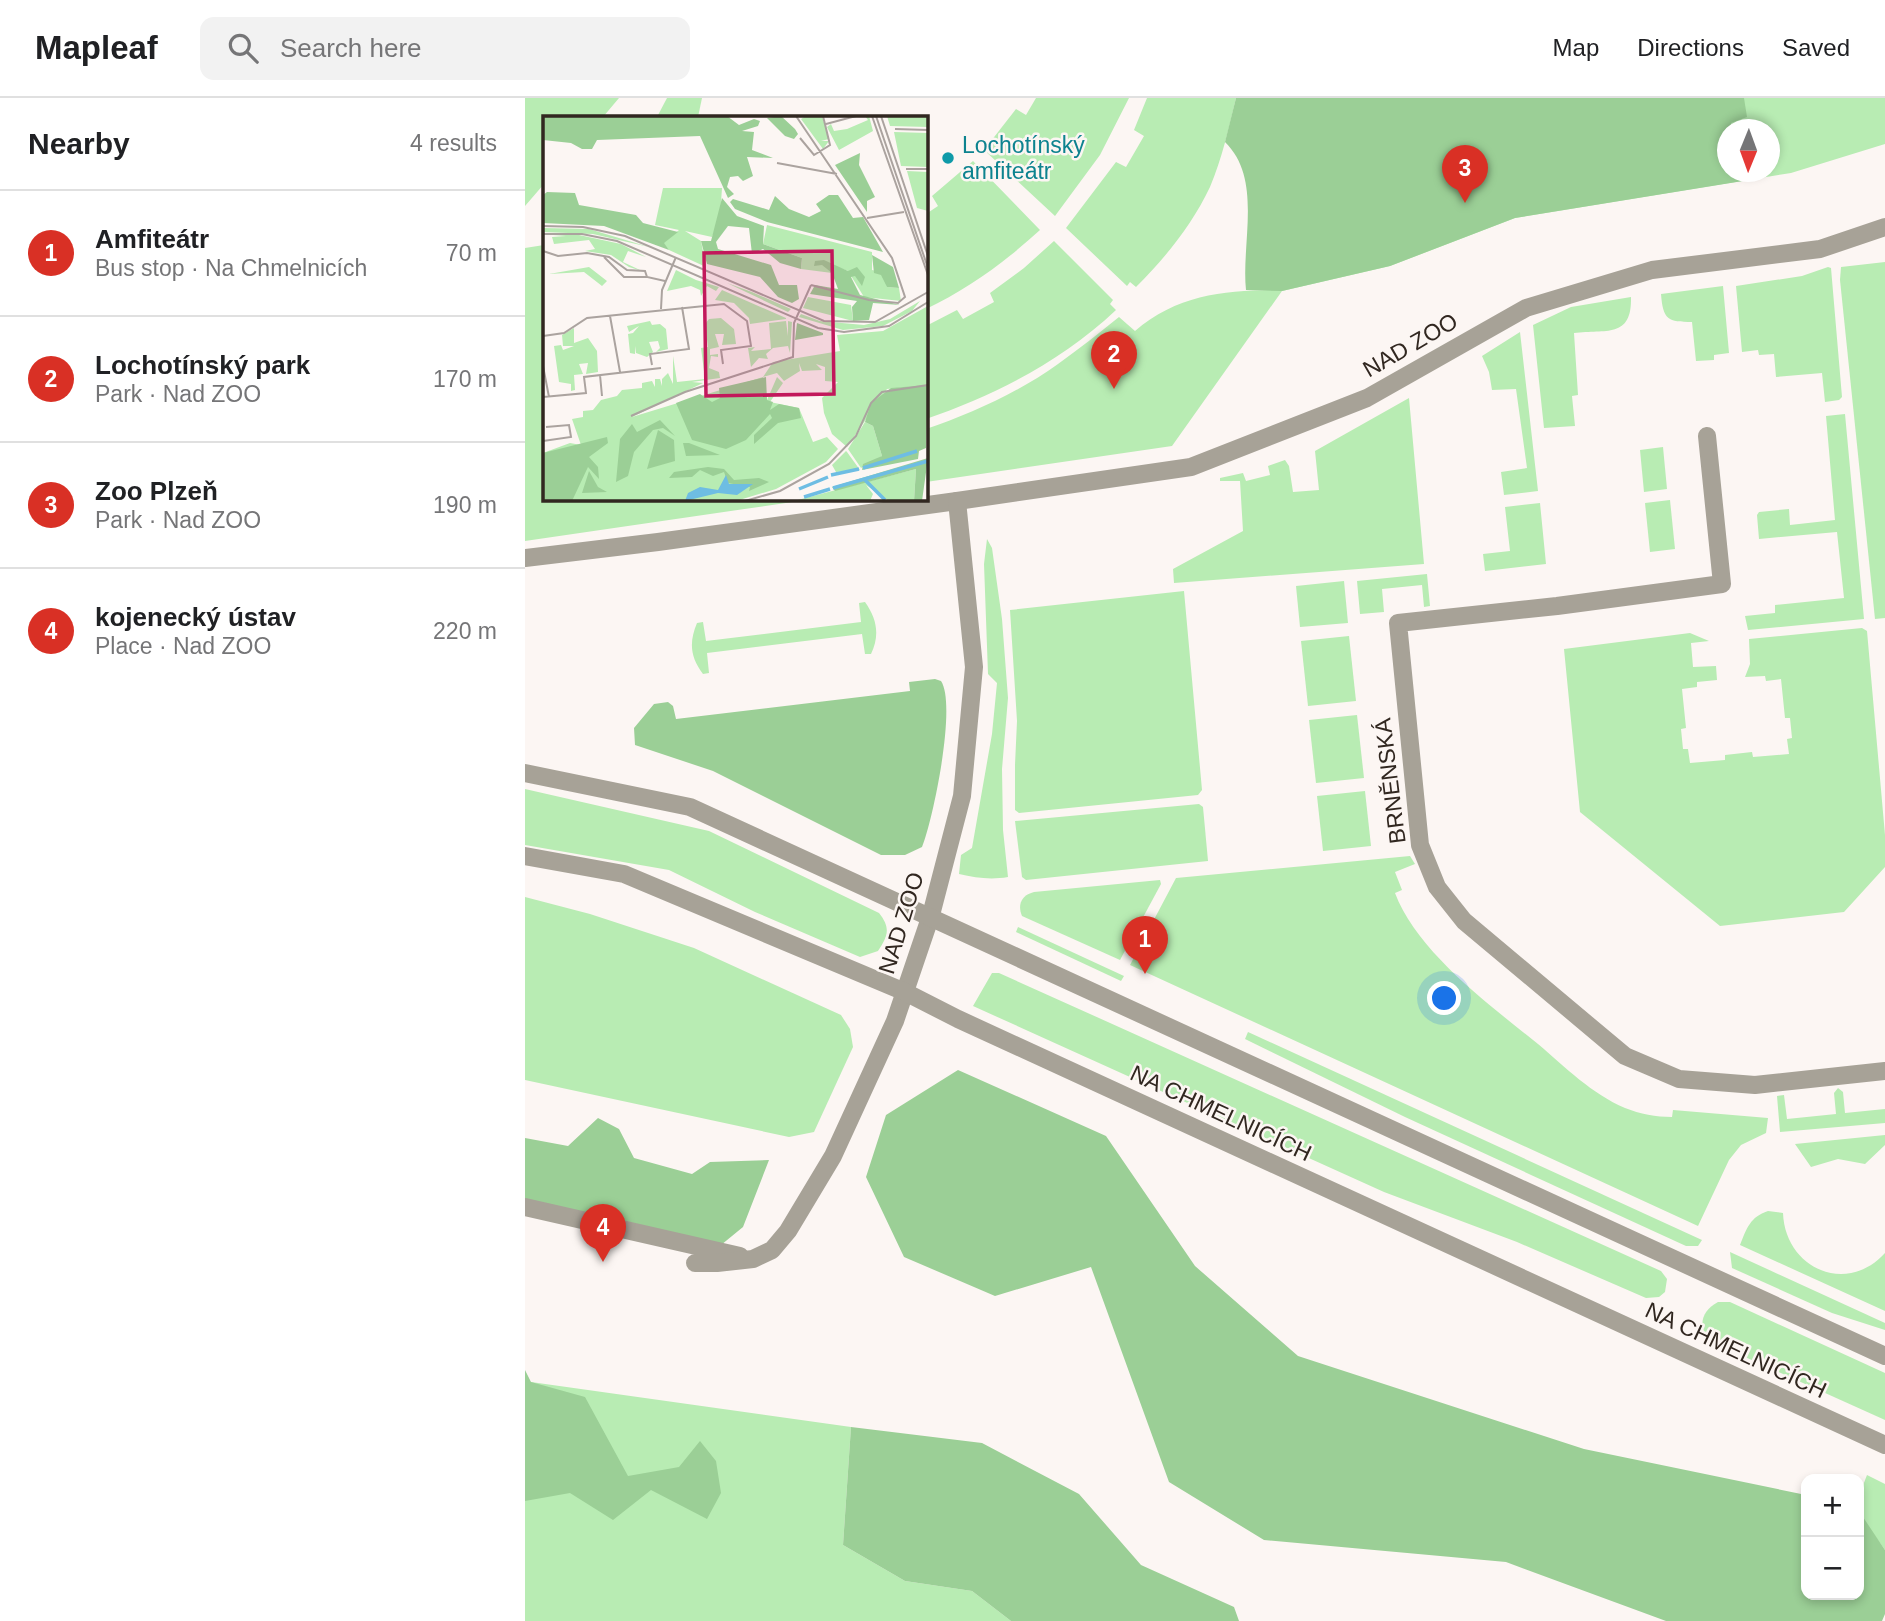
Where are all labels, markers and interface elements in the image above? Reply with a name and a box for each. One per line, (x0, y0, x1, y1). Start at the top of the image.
search box (200, 17, 690, 80)
text: Mapleaf (35, 29, 158, 66)
icon: search (224, 29, 262, 67)
text: Search here (280, 33, 422, 63)
text: Map (1553, 34, 1599, 61)
text: Directions (1637, 34, 1744, 61)
text: Saved (1782, 34, 1850, 61)
inset map (543, 116, 927, 500)
north arrow (1717, 119, 1780, 182)
text: Nearby (28, 127, 130, 160)
text: 4 results (410, 130, 497, 156)
place label: Lochotínský amfiteátr (962, 132, 1085, 184)
pin: 3 (1442, 145, 1488, 203)
marker: Lochotínský amfiteátr (940, 150, 956, 166)
text: Amfiteátr (95, 224, 209, 254)
text: 1 (45, 240, 57, 266)
text: 70 m (446, 240, 497, 266)
text: Bus stop · Na Chmelnicích (95, 255, 367, 281)
street label: NAD ZOO (1358, 308, 1462, 382)
pin: 2 (1091, 331, 1137, 389)
text: Lochotínský park (95, 350, 310, 380)
text: 2 (45, 366, 57, 392)
text: 170 m (433, 366, 497, 392)
text: Park · Nad ZOO (95, 381, 261, 407)
text: Zoo Plzeň (95, 476, 218, 506)
text: 3 (45, 492, 57, 518)
text: 190 m (433, 492, 497, 518)
text: Park · Nad ZOO (95, 507, 261, 533)
text: kojenecký ústav (95, 602, 296, 632)
text: 4 (45, 618, 57, 644)
text: 220 m (433, 618, 497, 644)
text: Place · Nad ZOO (95, 633, 271, 659)
street label: BRNĚNSKÁ (1369, 716, 1411, 845)
street label: NAD ZOO (873, 869, 929, 977)
pin: 1 (1122, 916, 1168, 974)
your location (1427, 981, 1461, 1015)
street label: NA CHMELNICÍCH (1126, 1060, 1316, 1166)
pin: 4 (580, 1204, 626, 1262)
street label: NA CHMELNICÍCH (1641, 1297, 1831, 1403)
map controls (1801, 1474, 1864, 1600)
button: + (1801, 1474, 1864, 1537)
button: − (1801, 1537, 1864, 1600)

